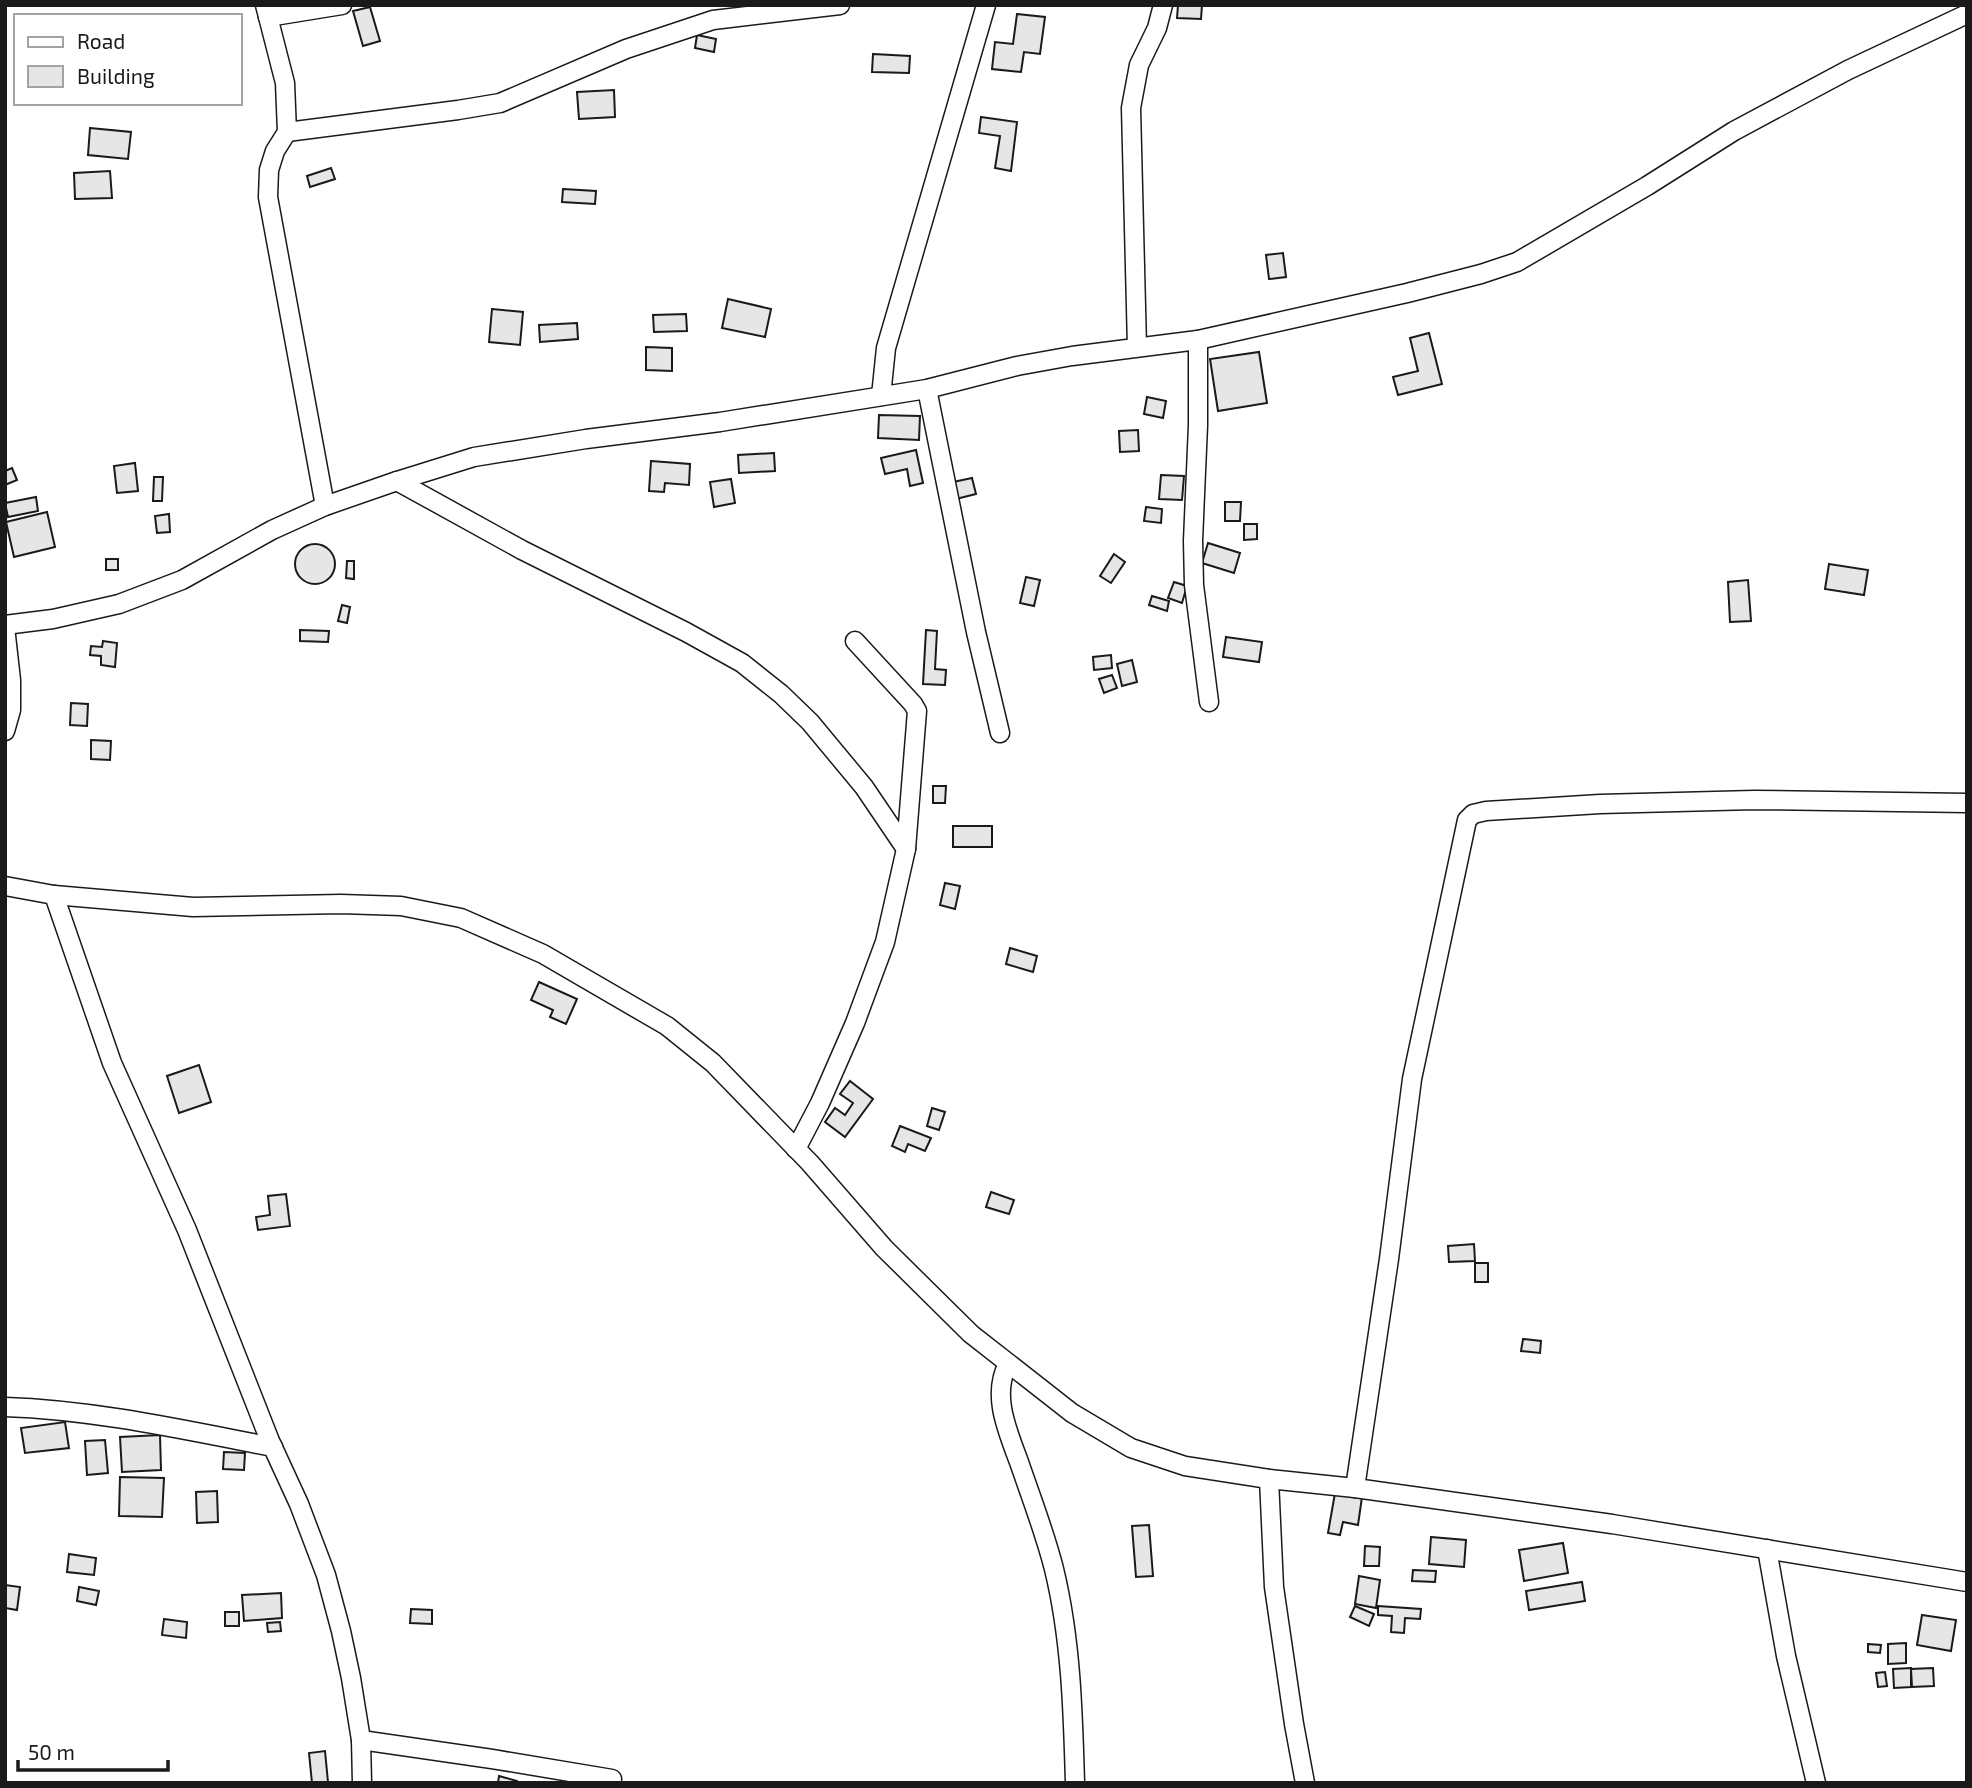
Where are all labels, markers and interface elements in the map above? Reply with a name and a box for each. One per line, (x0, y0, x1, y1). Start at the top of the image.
legend (14, 14, 242, 105)
text: Road (77, 28, 125, 53)
text: Building (77, 63, 155, 88)
scale bar (18, 1728, 168, 1772)
text: 50 m (28, 1739, 75, 1764)

